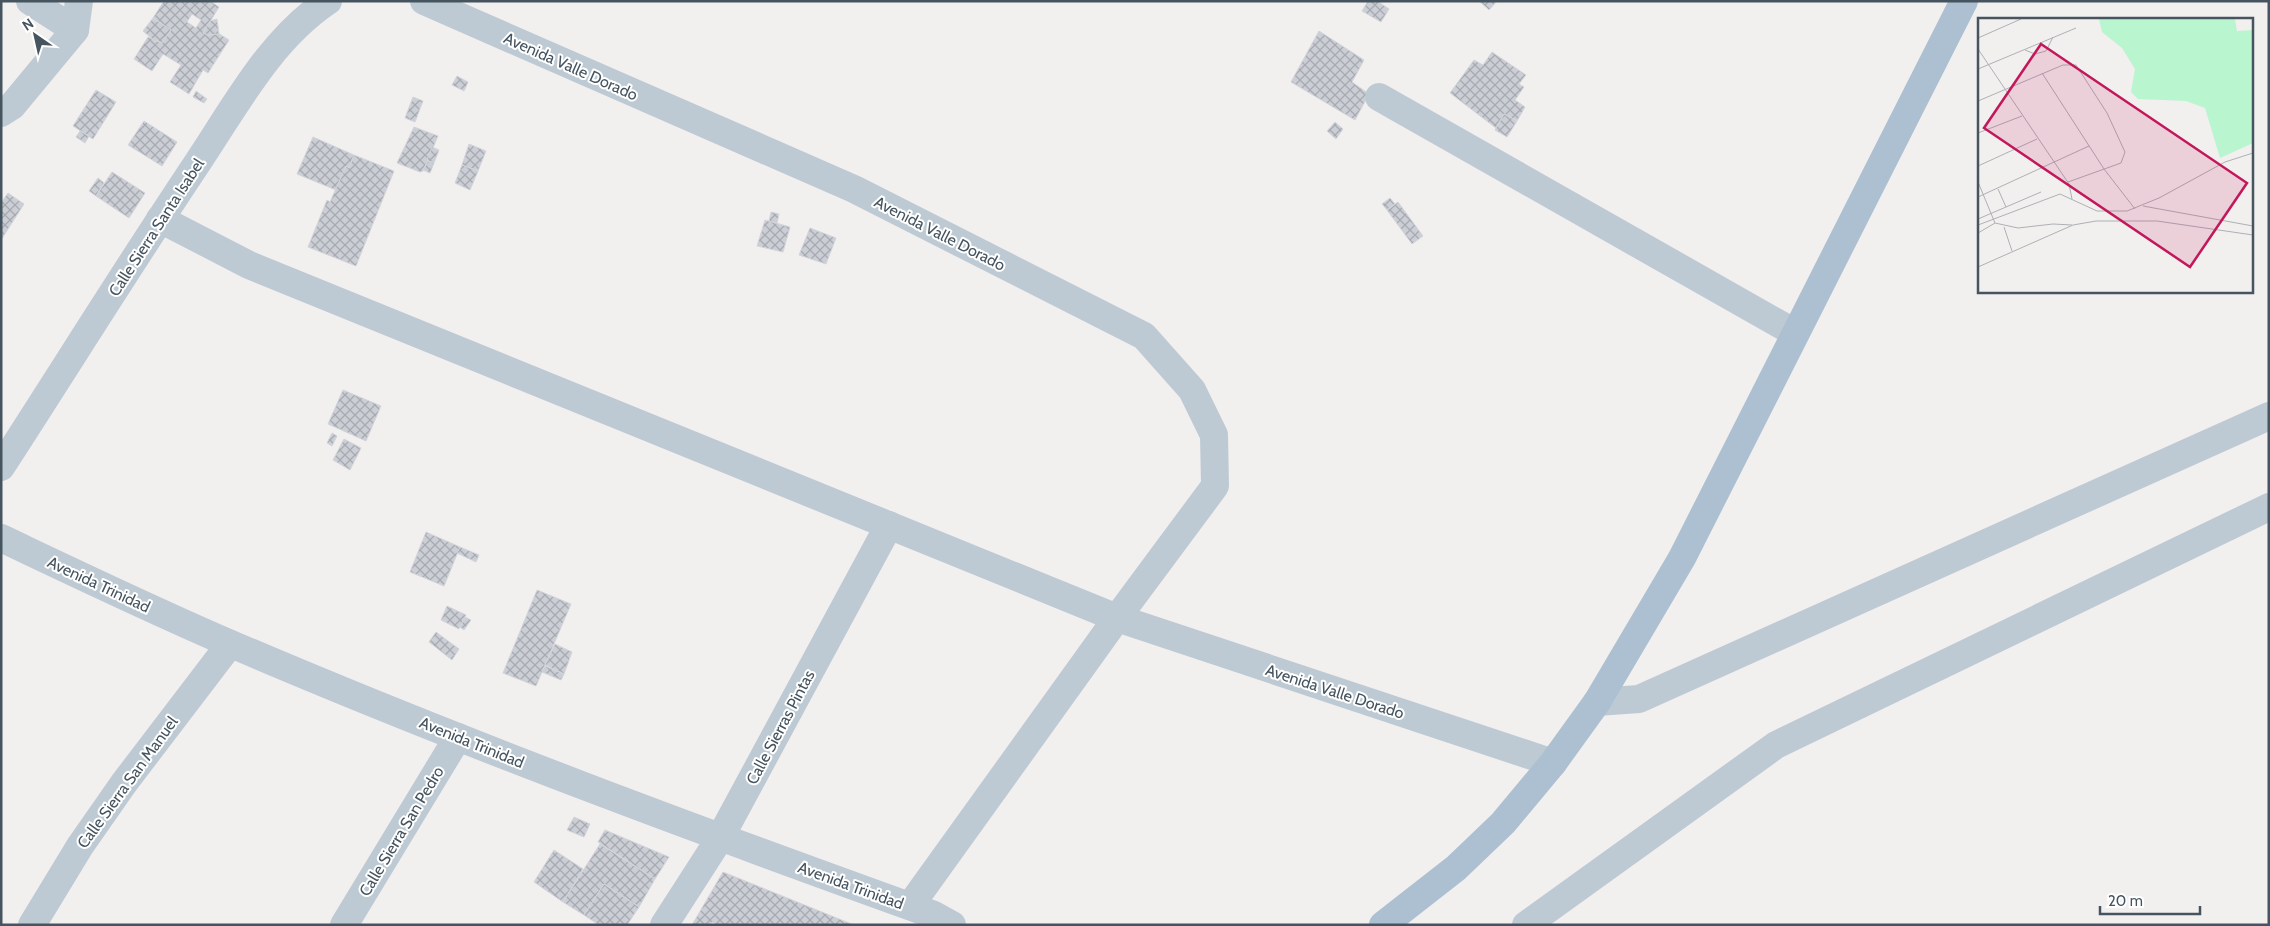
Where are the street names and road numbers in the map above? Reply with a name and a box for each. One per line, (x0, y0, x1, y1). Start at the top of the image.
street label: Avenida Valle Dorado (501, 28, 641, 105)
street label: Calle Sierra Santa Isabel (105, 155, 208, 300)
street label: Avenida Valle Dorado (871, 192, 1009, 275)
street label: Avenida Trinidad (44, 552, 153, 617)
street label: Avenida Valle Dorado (1263, 660, 1407, 723)
street label: Calle Sierras Pintas (742, 667, 819, 788)
street label: Calle Sierra San Manuel (73, 712, 182, 852)
street label: Avenida Trinidad (417, 713, 527, 772)
street label: Calle Sierra San Pedro (355, 763, 448, 900)
street label: Avenida Trinidad (795, 858, 906, 913)

